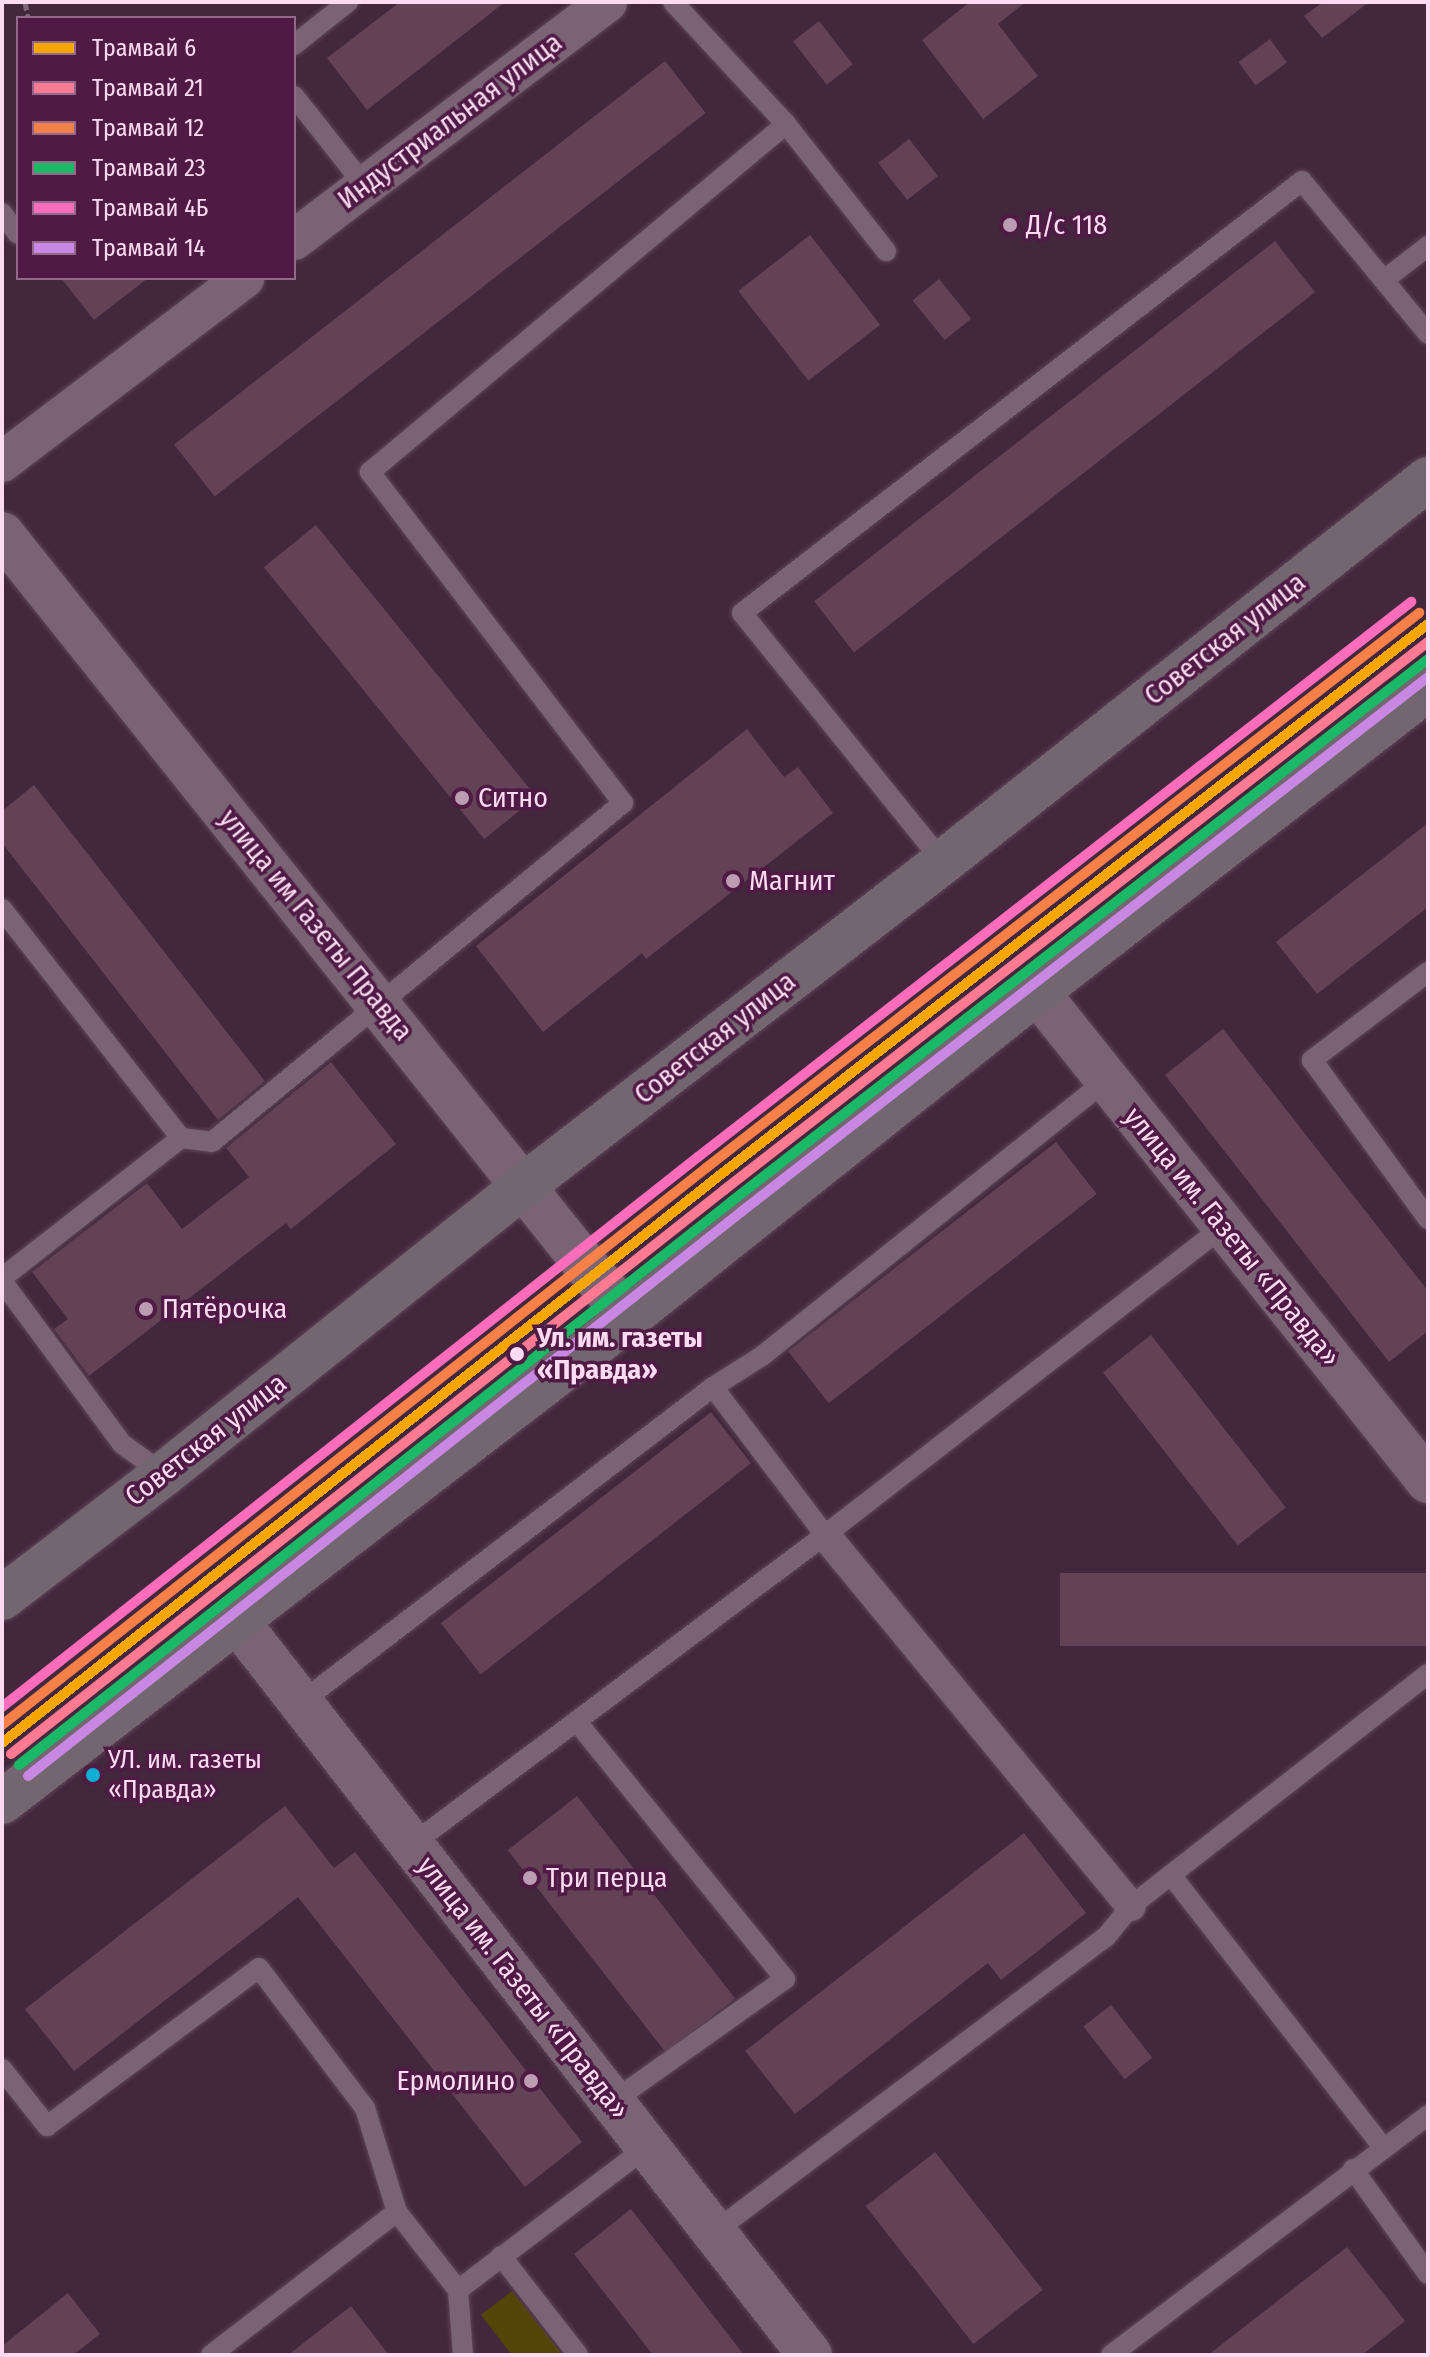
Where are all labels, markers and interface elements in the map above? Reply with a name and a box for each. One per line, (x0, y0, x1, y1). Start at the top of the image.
legend (16, 16, 296, 280)
street label: Индустриальная улица (331, 26, 569, 216)
text: Трамвай 6 (92, 34, 196, 62)
text: Трамвай 21 (92, 74, 204, 102)
text: Трамвай 12 (92, 114, 204, 142)
text: Трамвай 23 (92, 154, 206, 182)
text: Трамвай 4Б (92, 194, 208, 222)
place label: Д/с 118 (1026, 208, 1107, 242)
marker: Д/с 118 (1001, 216, 1019, 234)
text: Трамвай 14 (92, 234, 205, 262)
street label: Советская улица (1138, 566, 1312, 712)
place label: Ситно (478, 781, 548, 815)
marker: Ситно (453, 789, 471, 807)
street label: улица им Газеты Правда (212, 802, 420, 1048)
place label: Магнит (749, 864, 835, 898)
marker: Магнит (724, 872, 742, 890)
street label: Советская улица (628, 965, 802, 1111)
street label: улица им. Газеты «Правда» (1117, 1100, 1347, 1374)
place label: Пятёрочка (162, 1292, 287, 1326)
marker: Пятёрочка (137, 1300, 155, 1318)
place label: Ул. им. газеты «Правда» (537, 1321, 703, 1387)
marker: Ул. им. газеты «Правда» (504, 1341, 530, 1367)
street label: Советская улица (119, 1367, 293, 1513)
place label: УЛ. им. газеты «Правда» (108, 1744, 262, 1806)
marker: УЛ. им. газеты «Правда» (85, 1767, 101, 1783)
street label: улица им. Газеты «Правда» (410, 1850, 636, 2126)
place label: Три перца (546, 1861, 668, 1895)
marker: Три перца (521, 1869, 539, 1887)
place label: Ермолино (396, 2064, 515, 2098)
marker: Ермолино (522, 2072, 540, 2090)

